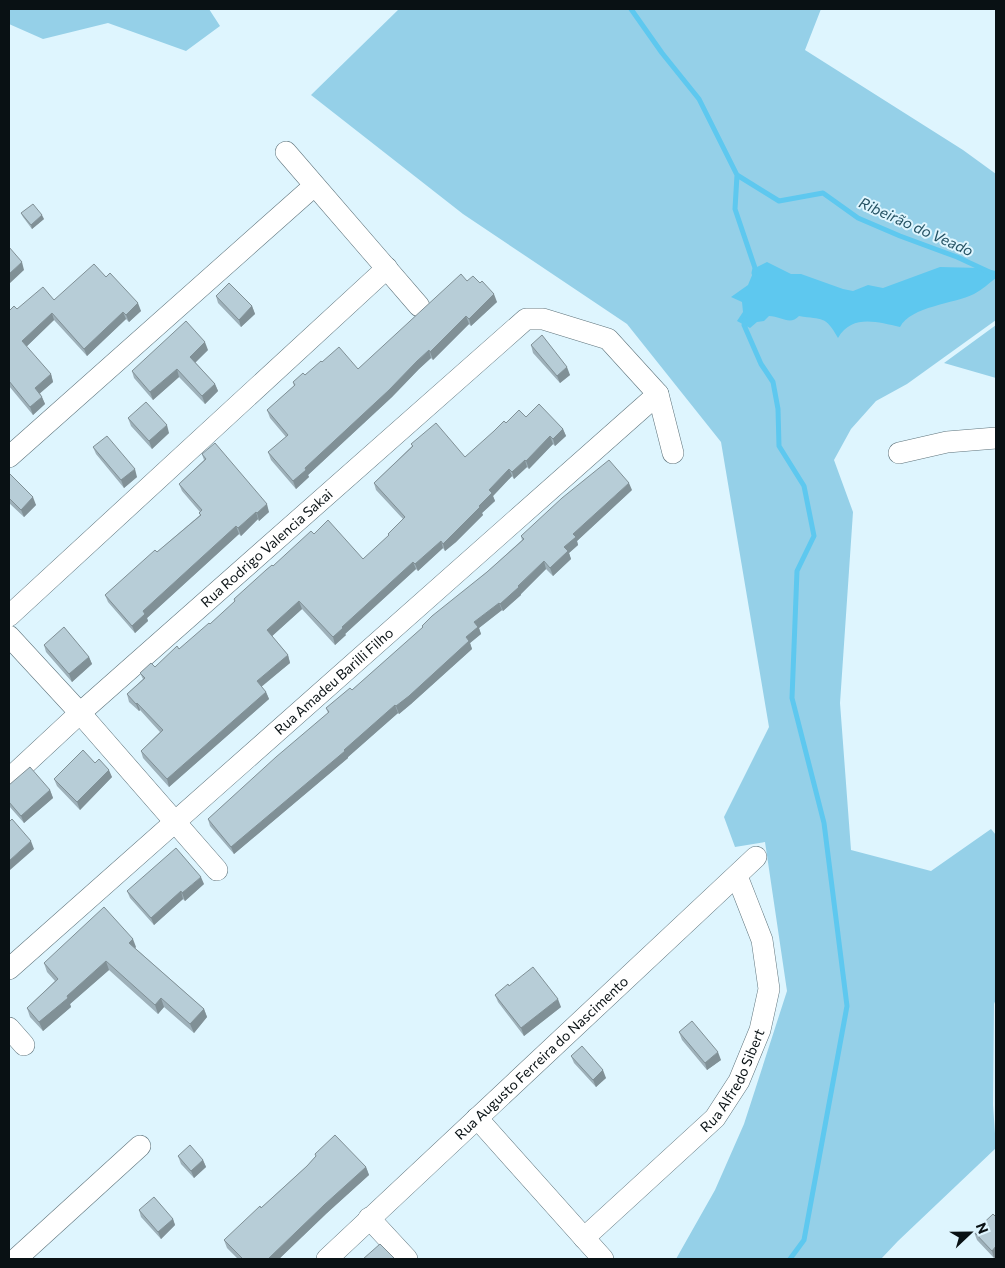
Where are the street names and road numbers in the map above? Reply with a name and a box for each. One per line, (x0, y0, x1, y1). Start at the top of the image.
street label: Rua Rodrigo Valencia Sakai (197, 485, 336, 610)
street label: Rua Amadeu Barilli Filho (271, 624, 396, 738)
street label: Rua Augusto Ferreira do Nascimento (451, 972, 631, 1143)
street label: Rua Alfredo Sibert (696, 1026, 768, 1135)

